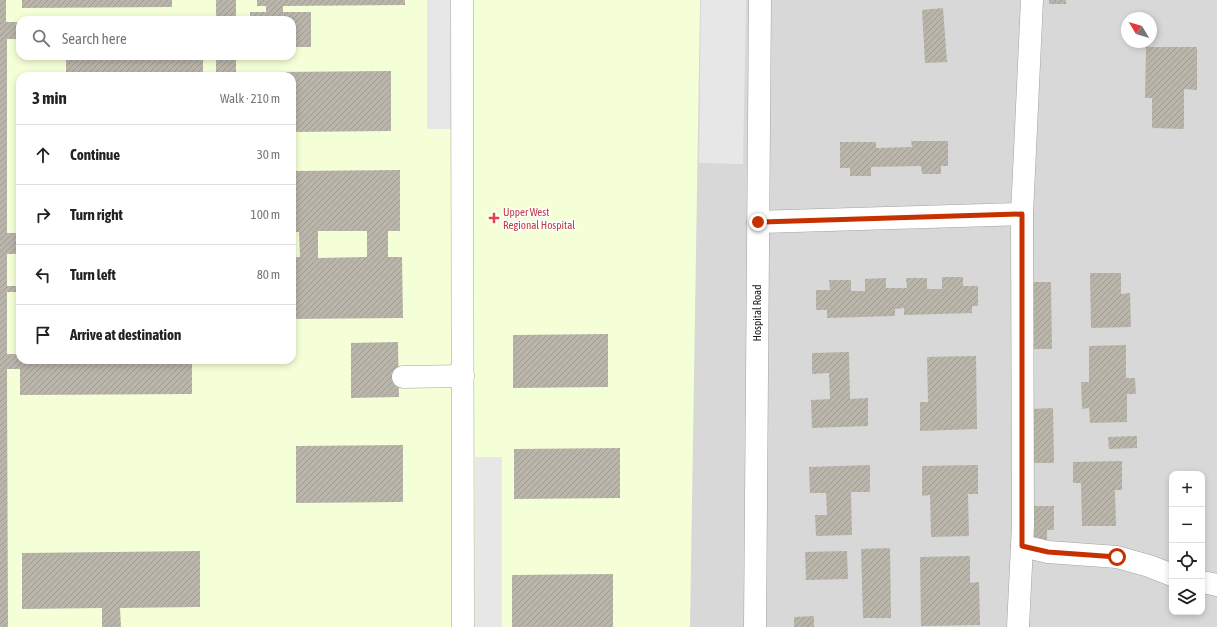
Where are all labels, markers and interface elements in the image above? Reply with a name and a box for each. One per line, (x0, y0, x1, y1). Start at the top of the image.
north arrow (1121, 12, 1157, 48)
search box (16, 16, 296, 60)
icon: search (30, 27, 52, 49)
text: Search here (62, 30, 127, 47)
text: 3 min (32, 88, 67, 108)
text: Walk · 210 m (220, 91, 280, 106)
icon: ahead (32, 144, 54, 166)
text: Continue (70, 146, 120, 163)
text: 30 m (257, 147, 280, 162)
icon: right (32, 204, 54, 226)
text: Turn right (70, 206, 123, 223)
place label: Upper West Regional Hospital (503, 206, 575, 231)
text: 100 m (251, 207, 280, 222)
marker: Upper West Regional Hospital (488, 212, 500, 224)
route end (749, 213, 767, 231)
icon: left (32, 264, 54, 286)
text: Turn left (70, 266, 116, 283)
text: 80 m (257, 267, 280, 282)
street label: Hospital Road (751, 285, 763, 341)
icon: arrive (32, 324, 54, 346)
text: Arrive at destination (70, 326, 181, 343)
map controls (1169, 471, 1205, 615)
button: + (1169, 471, 1205, 507)
button: − (1169, 507, 1205, 543)
button: locate (1169, 543, 1205, 579)
route start (1108, 548, 1126, 566)
button: layers (1169, 579, 1205, 615)

